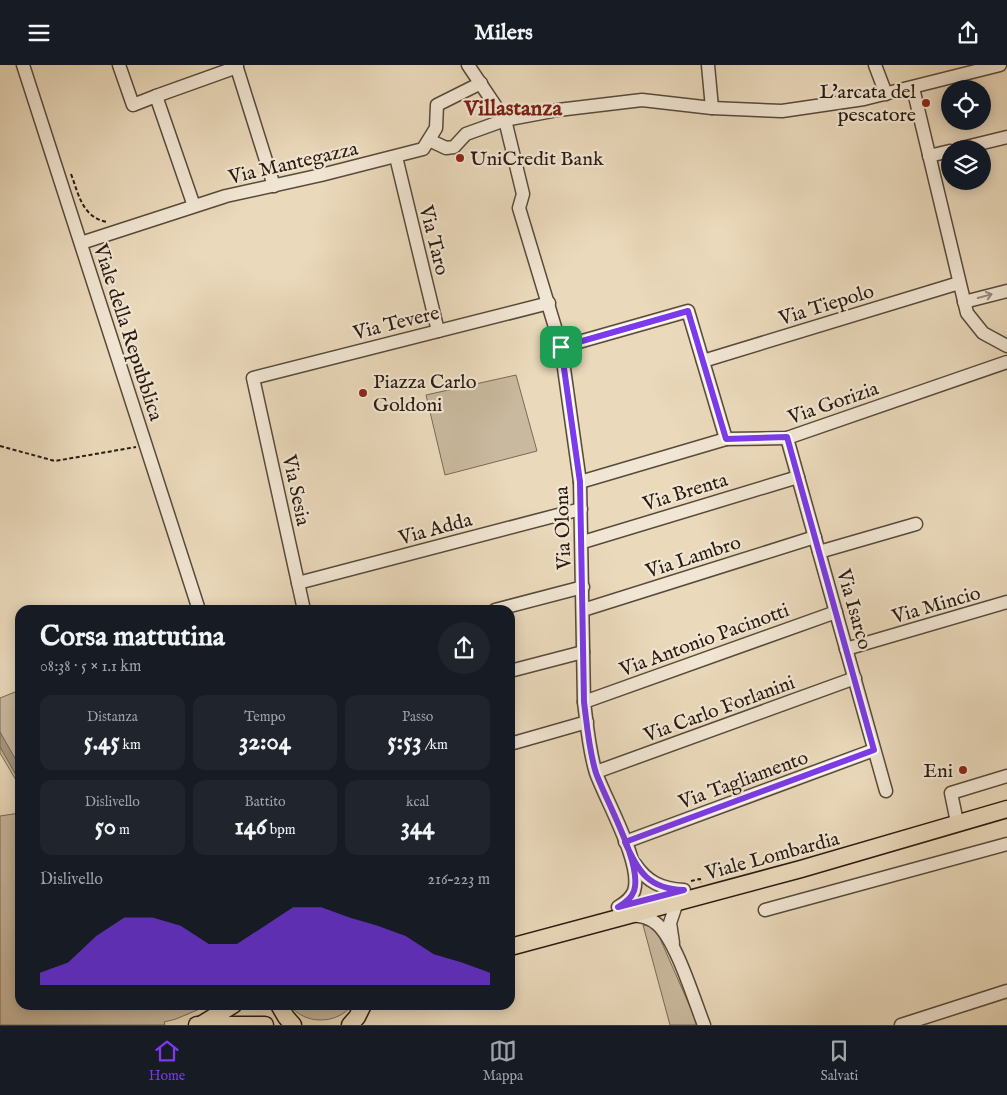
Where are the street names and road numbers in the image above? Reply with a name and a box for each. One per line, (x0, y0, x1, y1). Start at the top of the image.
street label: Via Mantegazza (225, 136, 361, 191)
street label: Via Taro (413, 202, 454, 278)
street label: Viale della Repubblica (87, 240, 168, 424)
street label: Via Tiepolo (775, 279, 877, 332)
street label: Via Tevere (350, 301, 442, 346)
street label: Via Gorizia (784, 376, 882, 431)
street label: Via Sesia (276, 452, 315, 528)
street label: Via Brenta (639, 468, 731, 517)
street label: Via Olona (550, 485, 577, 571)
street label: Via Adda (395, 508, 475, 551)
street label: Via Lambro (642, 530, 744, 585)
street label: Via Isarco (830, 565, 877, 653)
street label: Via Mincio (888, 581, 984, 630)
street label: Via Antonio Pacinotti (615, 598, 793, 683)
street label: Via Carlo Forlanini (640, 670, 798, 749)
street label: Via Tagliamento (674, 745, 812, 816)
street label: Viale Lombardia (702, 826, 843, 887)

